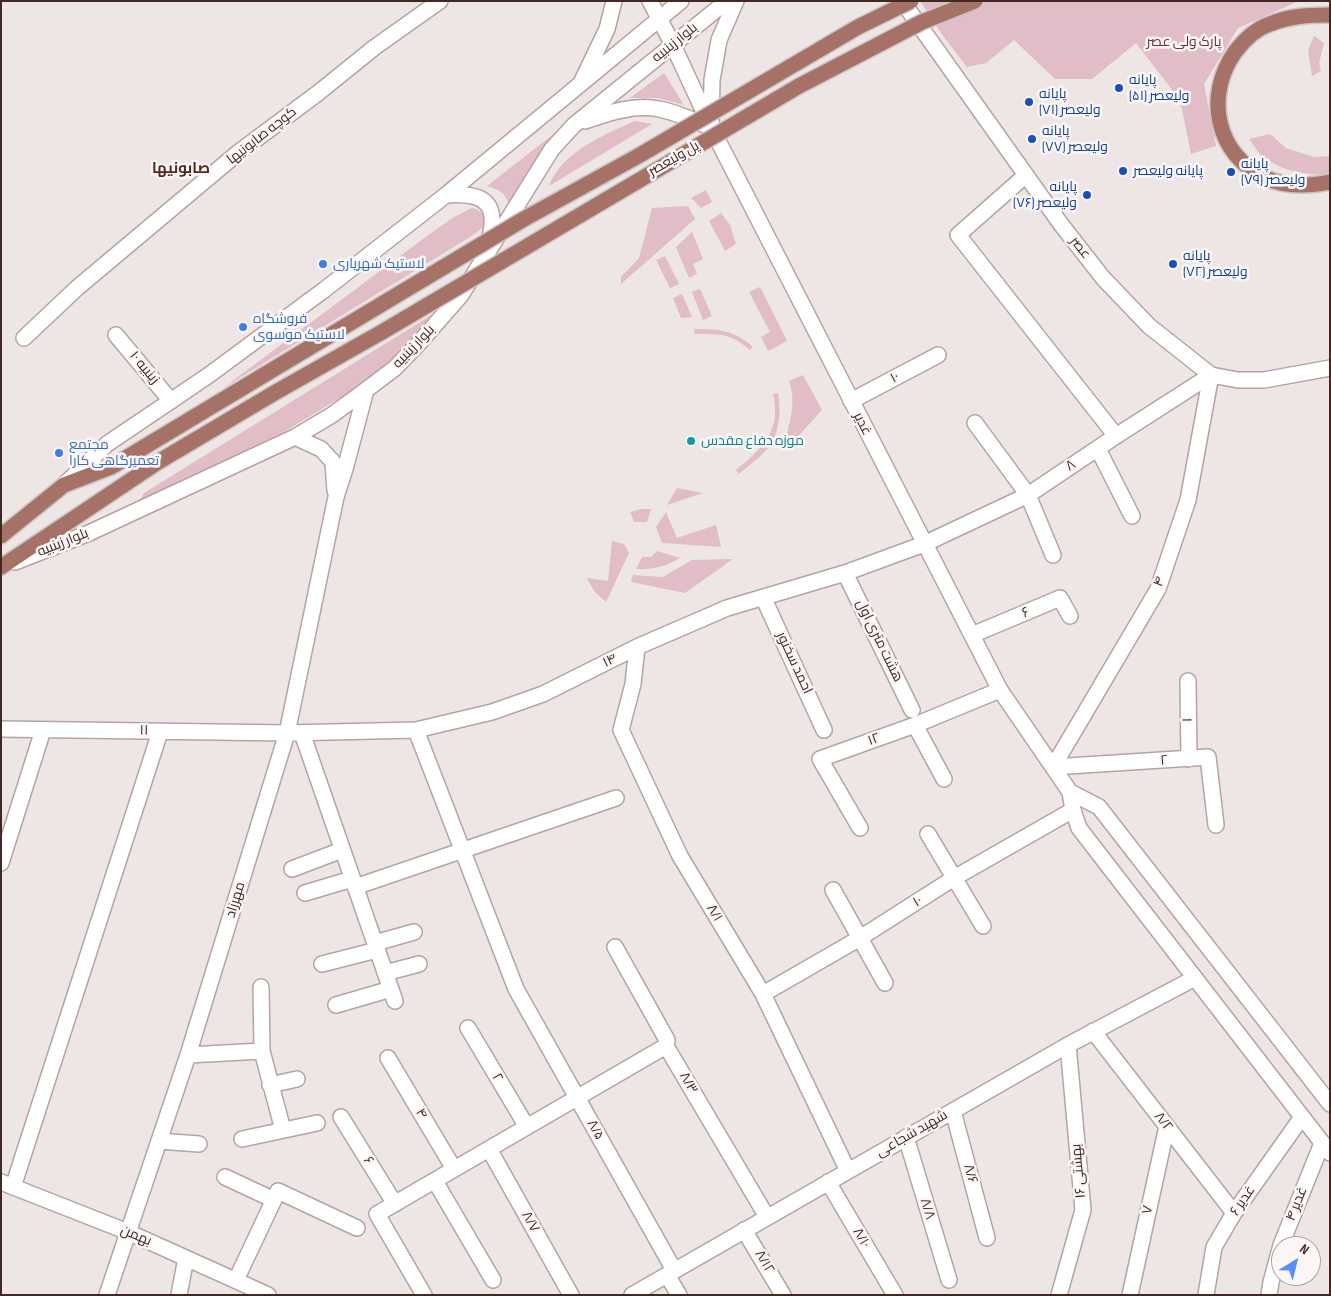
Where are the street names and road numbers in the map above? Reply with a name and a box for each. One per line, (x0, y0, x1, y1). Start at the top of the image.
street label: بلوار زینبیه (649, 20, 701, 66)
street label: کوچه صابونیها (224, 104, 300, 168)
street label: پل ولیعصر (646, 138, 702, 180)
street label: عصر (1066, 233, 1094, 263)
street label: بلوار زینبیه (389, 322, 439, 372)
street label: زینبیه ۱۰ (125, 348, 163, 388)
street label: ۱۰ (888, 369, 902, 387)
street label: غدیر (849, 410, 875, 438)
street label: ۸ (1063, 457, 1079, 475)
street label: بلوار زینبیه (35, 525, 91, 561)
street label: ۴ (1150, 575, 1170, 589)
street label: هشت متری اول (852, 597, 906, 685)
street label: ۶ (1020, 604, 1032, 622)
street label: احمد سخنور (772, 629, 816, 697)
street label: ۱۴ (600, 650, 620, 672)
street label: ۱ (1180, 718, 1196, 722)
street label: ۱۱ (140, 723, 148, 739)
street label: ۱۲ (866, 730, 882, 750)
street label: ۲ (1160, 752, 1168, 770)
street label: مهرزاد (223, 880, 249, 920)
street label: ۱۰ (910, 893, 926, 911)
street label: ۸/۱ (702, 901, 726, 925)
street label: ۸/۳ (675, 1069, 701, 1097)
street label: ۲ (488, 1071, 506, 1085)
street label: ۴ (411, 1106, 431, 1122)
street label: شهید شجاعی (873, 1107, 951, 1161)
street label: ۸/۲ (1150, 1109, 1176, 1135)
street label: ۸/۵ (583, 1117, 607, 1143)
street label: ۱۶ بهشتی (1068, 1143, 1090, 1199)
street label: ۶ (359, 1154, 377, 1168)
street label: ۸/۶ (959, 1162, 981, 1186)
street label: غدیر ۶ (1227, 1183, 1259, 1219)
street label: غدیر ۴ (1283, 1185, 1311, 1223)
street label: ۸/۸ (916, 1196, 938, 1222)
street label: ۷ (1139, 1204, 1157, 1216)
street label: ۸/۷ (517, 1209, 543, 1235)
street label: بهمن (118, 1222, 154, 1250)
street label: ۸/۱۰ (848, 1225, 874, 1251)
street label: ۸/۱۲ (750, 1247, 778, 1277)

